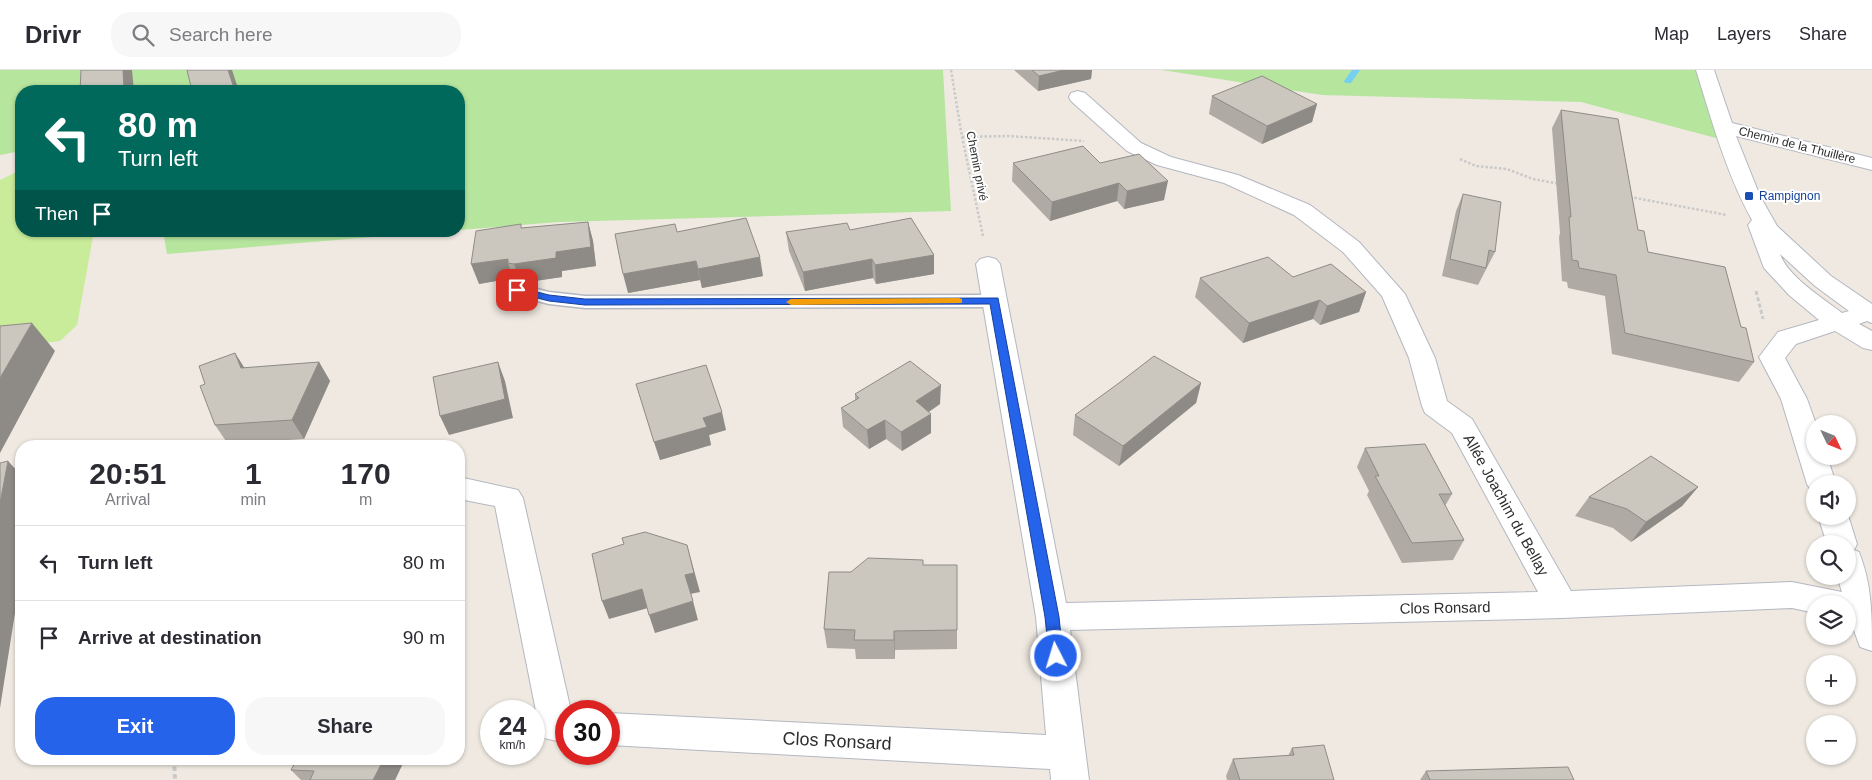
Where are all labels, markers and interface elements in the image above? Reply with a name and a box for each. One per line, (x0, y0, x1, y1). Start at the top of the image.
search box (111, 12, 461, 57)
text: Drivr (25, 21, 81, 48)
icon: search (129, 21, 157, 49)
text: Search here (169, 24, 273, 45)
text: Map (1654, 24, 1689, 44)
text: Layers (1717, 24, 1771, 44)
text: Share (1799, 24, 1847, 44)
icon: left (35, 105, 100, 170)
text: 80 m (118, 105, 198, 144)
street label: Chemin de la Thuillère (1737, 124, 1857, 166)
street label: Chemin privé (963, 130, 991, 202)
text: Turn left (118, 146, 198, 171)
place label: Rampignon (1759, 189, 1820, 203)
marker: Rampignon (1743, 190, 1755, 202)
icon: arrive (88, 200, 116, 228)
text: Then (35, 203, 78, 224)
pin (496, 269, 538, 311)
icon: arrive (503, 276, 531, 304)
north arrow (1806, 415, 1856, 465)
map controls (1806, 415, 1856, 765)
street label: Allée Joachim du Bellay (1460, 431, 1553, 579)
text: 20:51 (89, 457, 166, 490)
text: 1 (245, 457, 262, 490)
text: 170 (341, 457, 391, 490)
button: sound (1806, 475, 1856, 525)
text: Arrival (105, 491, 150, 508)
text: min (240, 491, 266, 508)
text: m (359, 491, 372, 508)
button: search (1806, 535, 1856, 585)
icon: left (35, 549, 63, 577)
text: Turn left (78, 552, 153, 573)
text: 80 m (403, 552, 445, 573)
button: layers (1806, 595, 1856, 645)
street label: Clos Ronsard (1399, 598, 1491, 617)
icon: arrive (35, 624, 63, 652)
text: Arrive at destination (78, 627, 262, 648)
text: 90 m (403, 627, 445, 648)
position arrow (1029, 629, 1081, 681)
button: + (1806, 655, 1856, 705)
button: Exit (35, 697, 235, 755)
button: Share (245, 697, 445, 755)
speed limit sign: 30 (555, 700, 620, 765)
text: 24 (499, 712, 526, 740)
button: − (1806, 715, 1856, 765)
street label: Clos Ronsard (782, 728, 892, 754)
text: km/h (499, 738, 526, 752)

